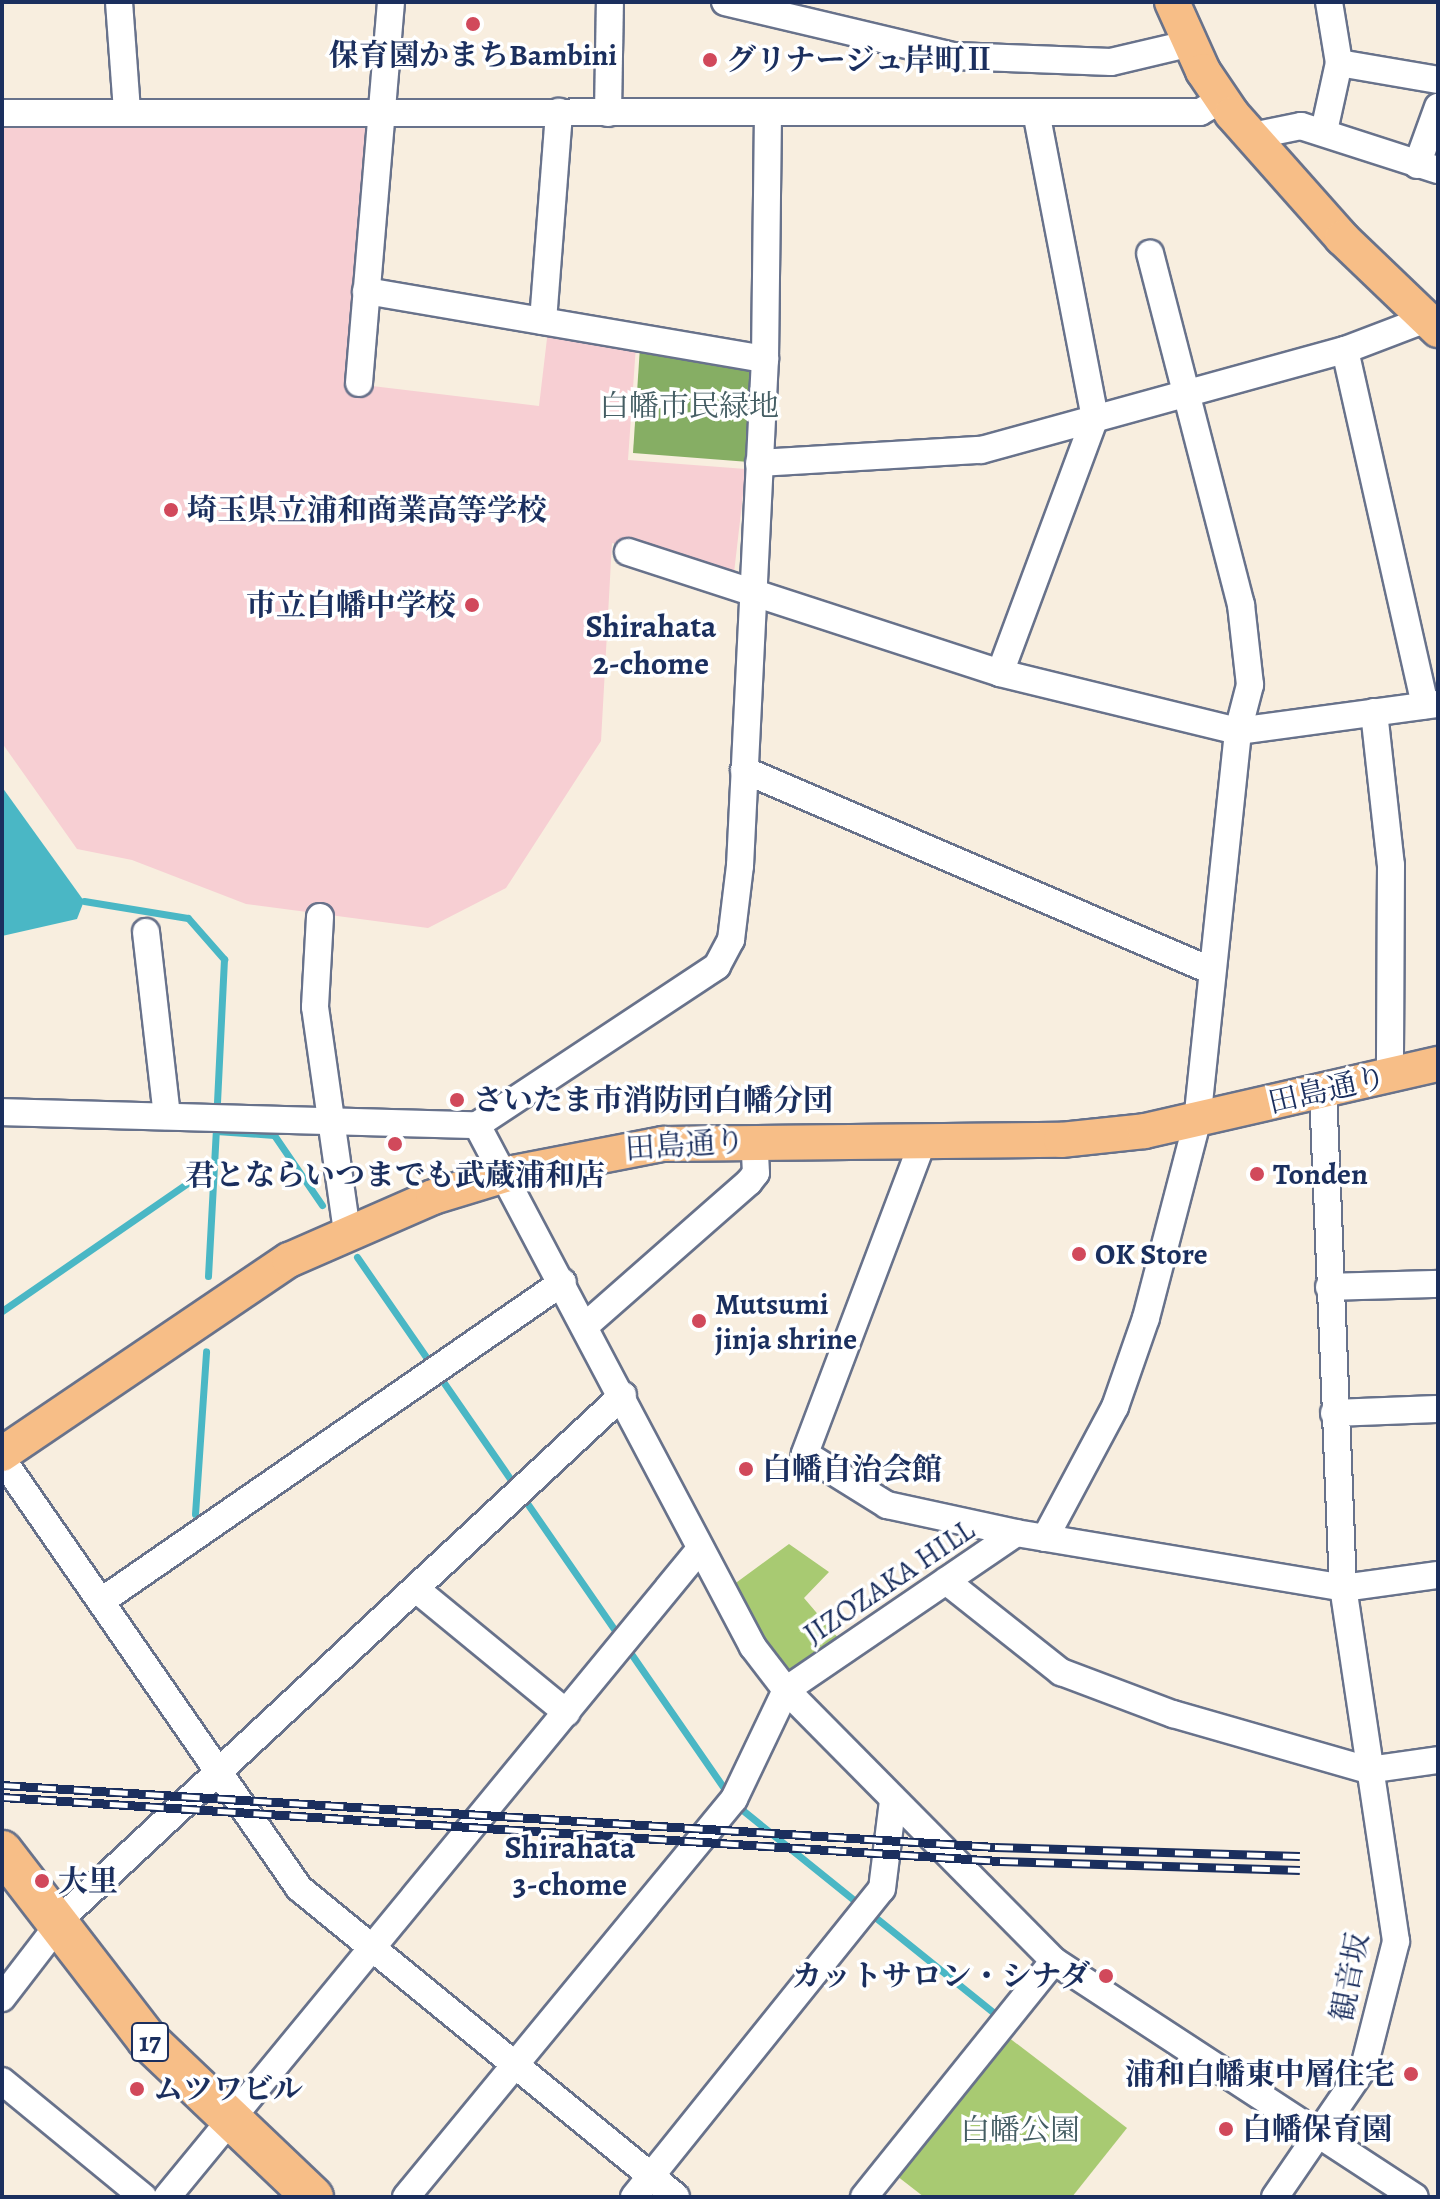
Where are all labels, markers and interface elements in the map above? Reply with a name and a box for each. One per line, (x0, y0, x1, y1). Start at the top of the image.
marker: 保育園かまちBambini (464, 15, 482, 33)
place label: 保育園かまちBambini (329, 37, 617, 73)
place label: グリナージュ岸町Ⅱ (726, 42, 996, 78)
marker: グリナージュ岸町Ⅱ (701, 51, 719, 69)
park label: 白幡市民緑地 (599, 388, 779, 424)
place label: 埼玉県立浦和商業高等学校 (187, 492, 547, 528)
marker: 埼玉県立浦和商業高等学校 (162, 501, 180, 519)
place label: 市立白幡中学校 (246, 587, 456, 623)
marker: 市立白幡中学校 (463, 596, 481, 614)
district label: Shirahata 2-chome (586, 608, 716, 683)
street label: 田島通り (1264, 1059, 1390, 1121)
place label: さいたま市消防団白幡分団 (473, 1082, 833, 1118)
marker: さいたま市消防団白幡分団 (448, 1091, 466, 1109)
street label: 田島通り (624, 1123, 746, 1167)
marker: 君とならいつまでも武蔵浦和店 (386, 1135, 404, 1153)
place label: Tonden (1273, 1156, 1368, 1192)
place label: 君とならいつまでも武蔵浦和店 (185, 1157, 605, 1193)
marker: Tonden (1248, 1165, 1266, 1183)
place label: OK Store (1095, 1236, 1208, 1272)
marker: OK Store (1070, 1245, 1088, 1263)
place label: Mutsumi jinja shrine (715, 1286, 857, 1356)
marker: Mutsumi jinja shrine (690, 1312, 708, 1330)
place label: 白幡自治会館 (762, 1451, 942, 1487)
marker: 白幡自治会館 (737, 1460, 755, 1478)
street label: JIZOZAKA HILL (797, 1512, 981, 1652)
district label: Shirahata 3-chome (505, 1829, 635, 1904)
place label: 大里 (58, 1863, 118, 1899)
marker: 大里 (33, 1872, 51, 1890)
street label: 観音坂 (1324, 1929, 1376, 2025)
place label: カットサロン・シナダ (790, 1958, 1090, 1994)
marker: カットサロン・シナダ (1097, 1967, 1115, 1985)
road number: 17 (130, 2018, 170, 2066)
place label: 浦和白幡東中層住宅 (1125, 2056, 1395, 2092)
marker: 浦和白幡東中層住宅 (1402, 2065, 1420, 2083)
place label: ムツワビル (153, 2071, 303, 2107)
marker: ムツワビル (128, 2080, 146, 2098)
place label: 白幡保育園 (1242, 2111, 1392, 2147)
park label: 白幡公園 (960, 2112, 1080, 2148)
marker: 白幡保育園 (1217, 2120, 1235, 2138)

